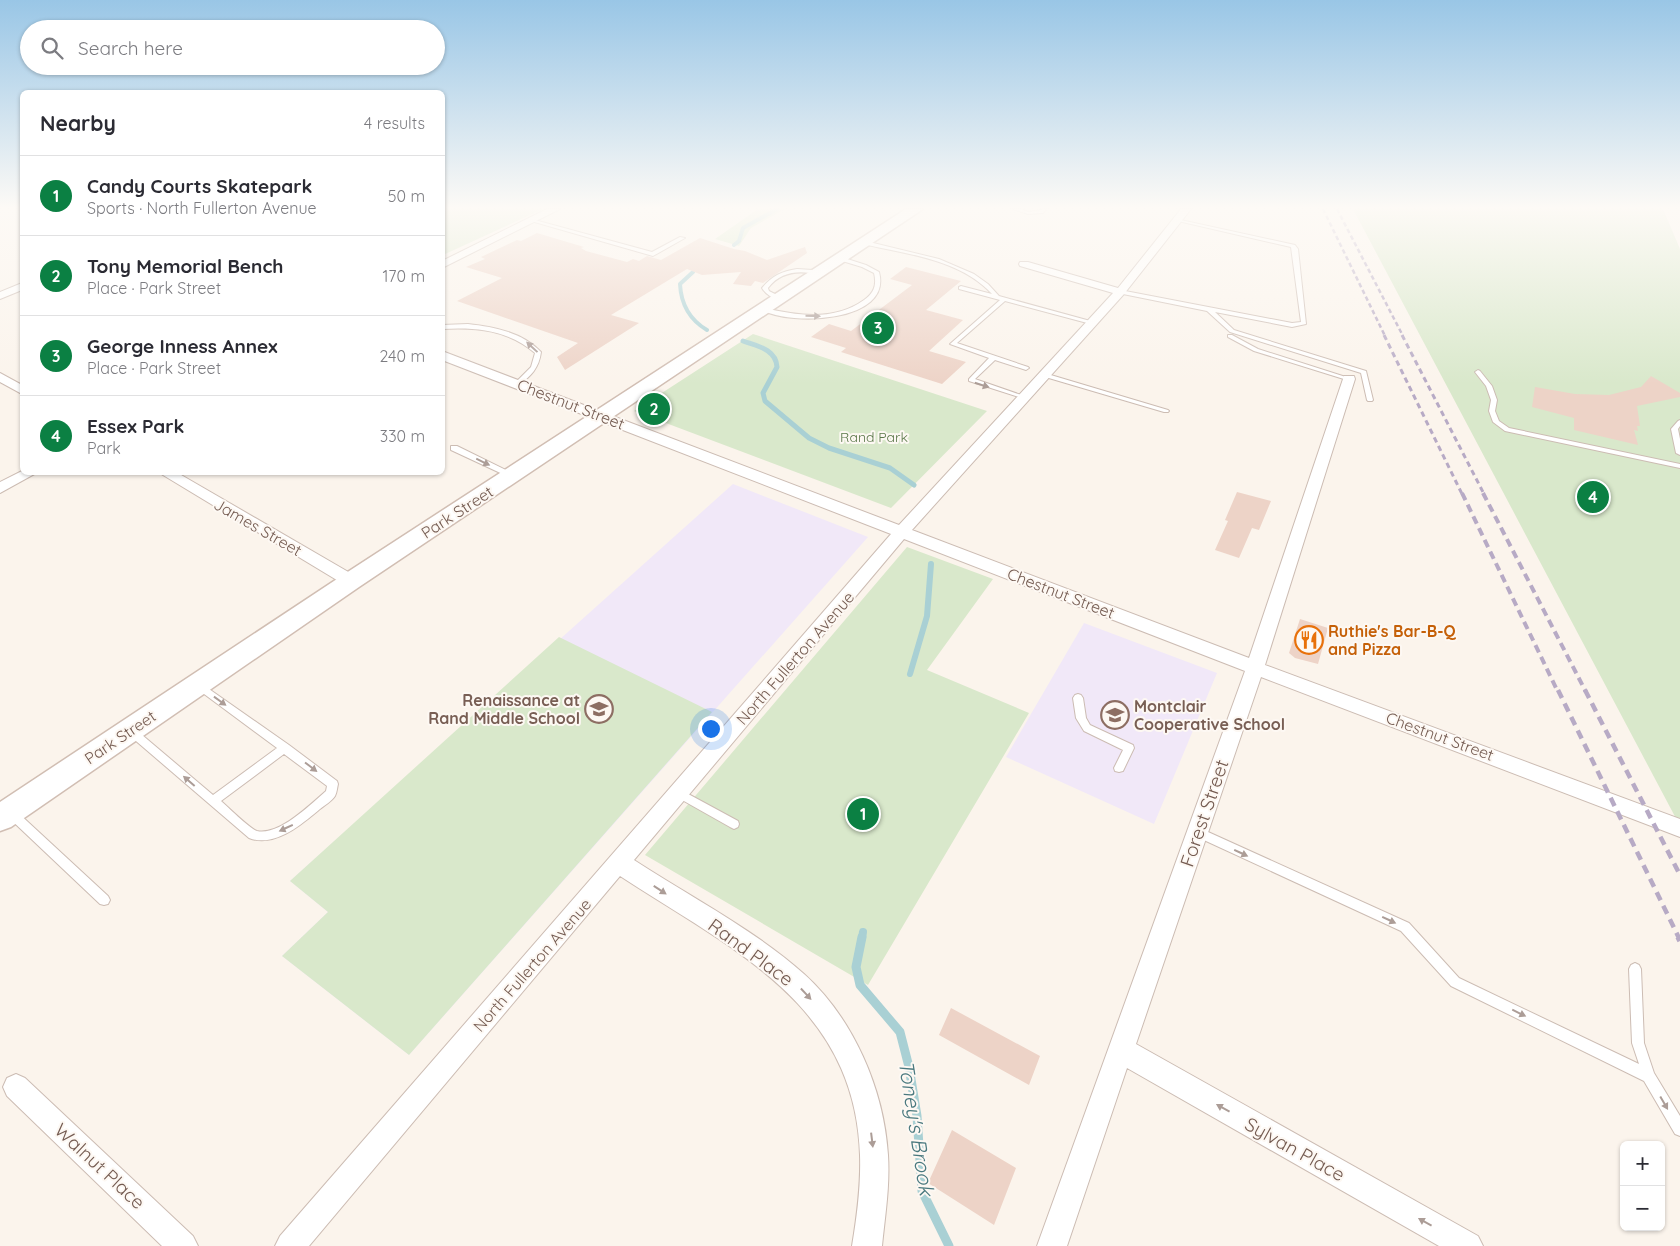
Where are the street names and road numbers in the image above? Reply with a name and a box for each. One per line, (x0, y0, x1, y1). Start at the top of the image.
street label: Chestnut Street (514, 374, 628, 434)
street label: Park Street (417, 481, 497, 543)
street label: James Street (211, 494, 305, 560)
street label: Chestnut Street (1004, 563, 1118, 623)
street label: North Fullerton Avenue (732, 587, 858, 729)
street label: Park Street (80, 706, 160, 768)
street label: Chestnut Street (1383, 707, 1497, 765)
street label: Forest Street (1174, 756, 1234, 870)
street label: North Fullerton Avenue (469, 894, 595, 1036)
street label: Rand Place (704, 913, 798, 991)
street label: Sylvan Place (1241, 1112, 1349, 1186)
street label: Walnut Place (50, 1118, 150, 1214)

